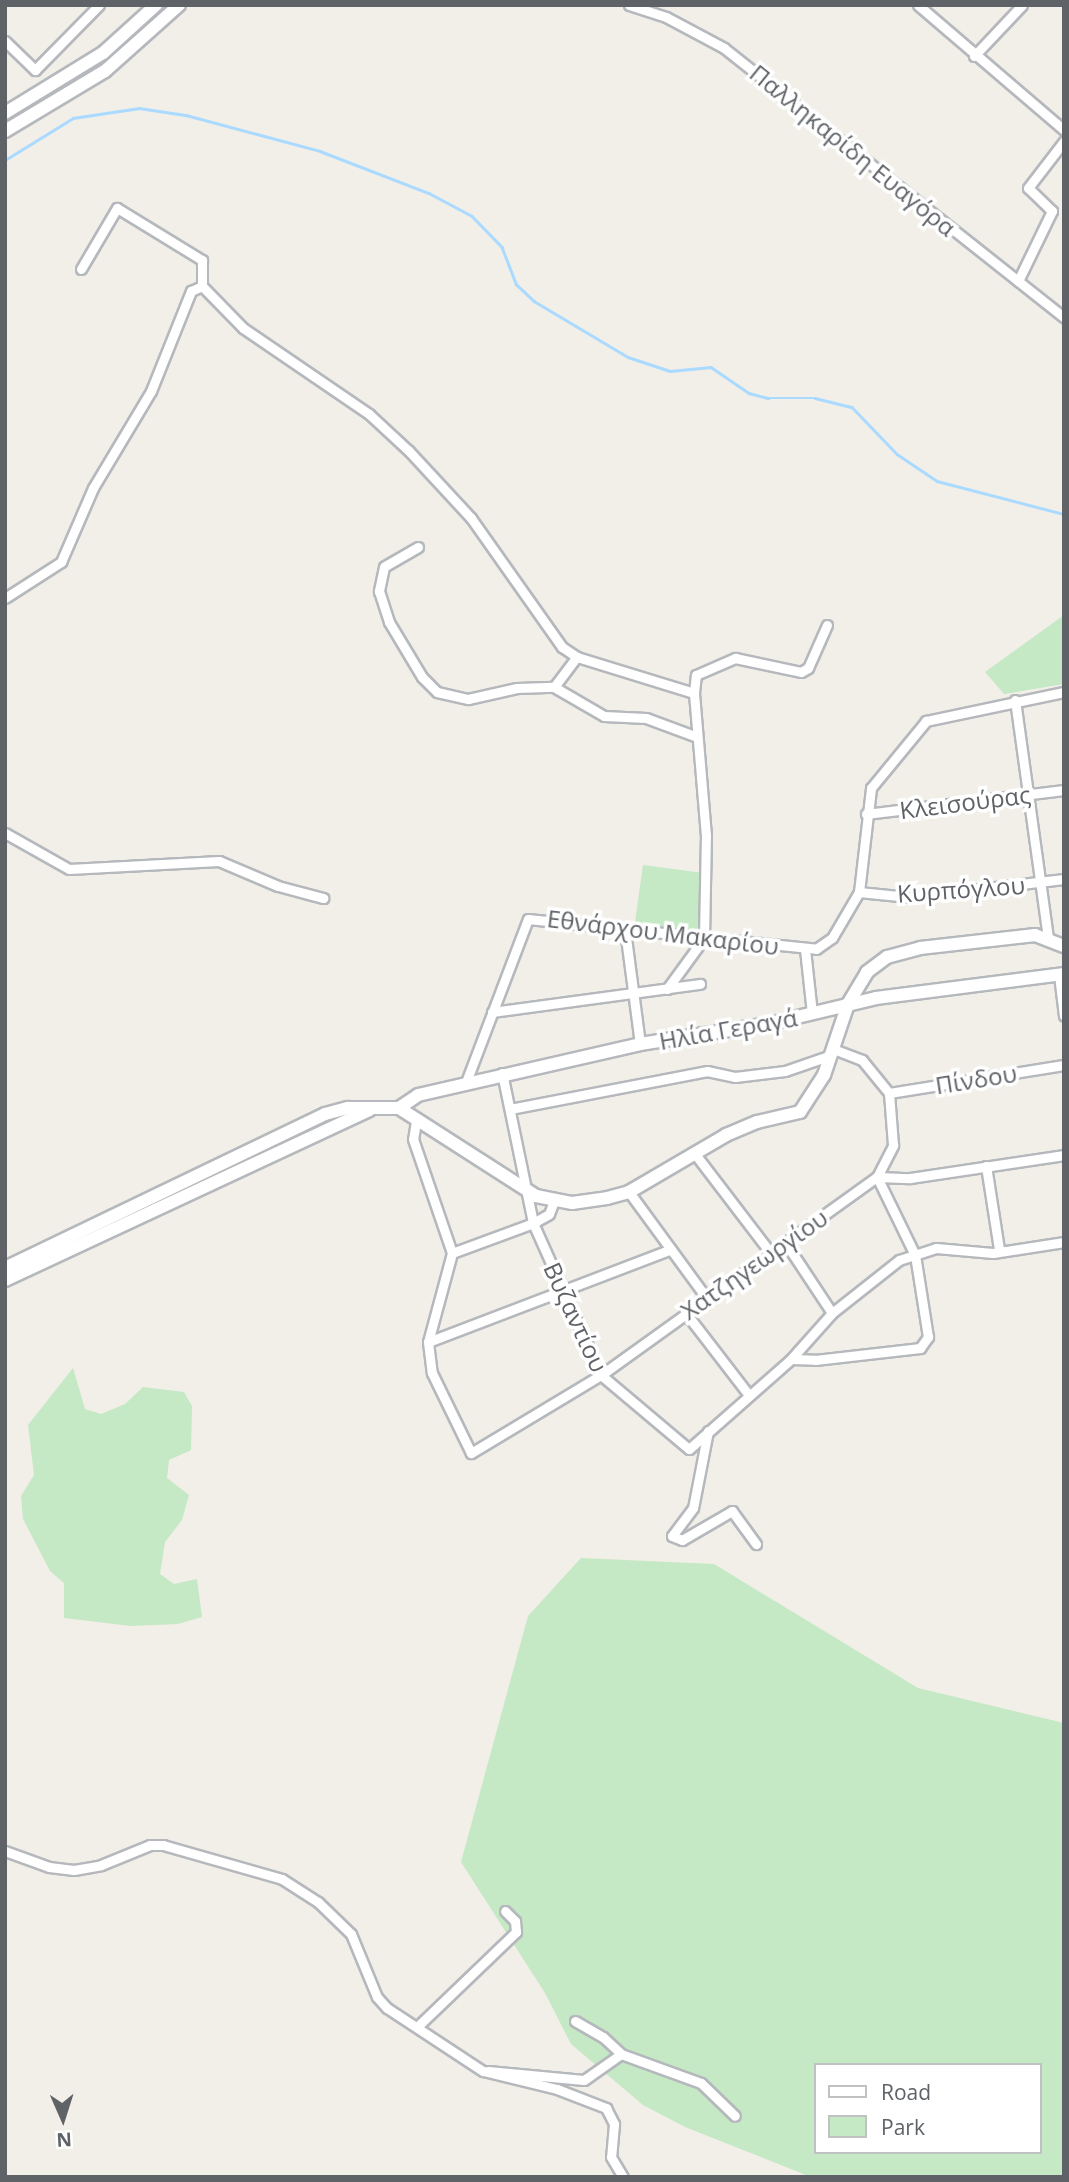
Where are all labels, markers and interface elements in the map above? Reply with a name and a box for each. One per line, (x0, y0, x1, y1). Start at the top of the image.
street label: Παλληκαρίδη Ευαγόρα (744, 58, 962, 242)
street label: Κλεισούρας (898, 780, 1032, 824)
street label: Κυρπόγλου (896, 870, 1026, 908)
street label: Εθνάρχου Μακαρίου (546, 904, 780, 960)
street label: Ηλία Γεραγά (657, 1003, 799, 1055)
street label: Πίνδου (933, 1058, 1019, 1100)
street label: Χατζηγεωργίου (675, 1203, 833, 1325)
street label: Βυζαντίου (538, 1257, 614, 1377)
legend (814, 2063, 1041, 2154)
text: Road (881, 2078, 931, 2106)
north arrow (28, 2084, 98, 2154)
text: Park (881, 2113, 925, 2141)
text: N (56, 2127, 73, 2153)

